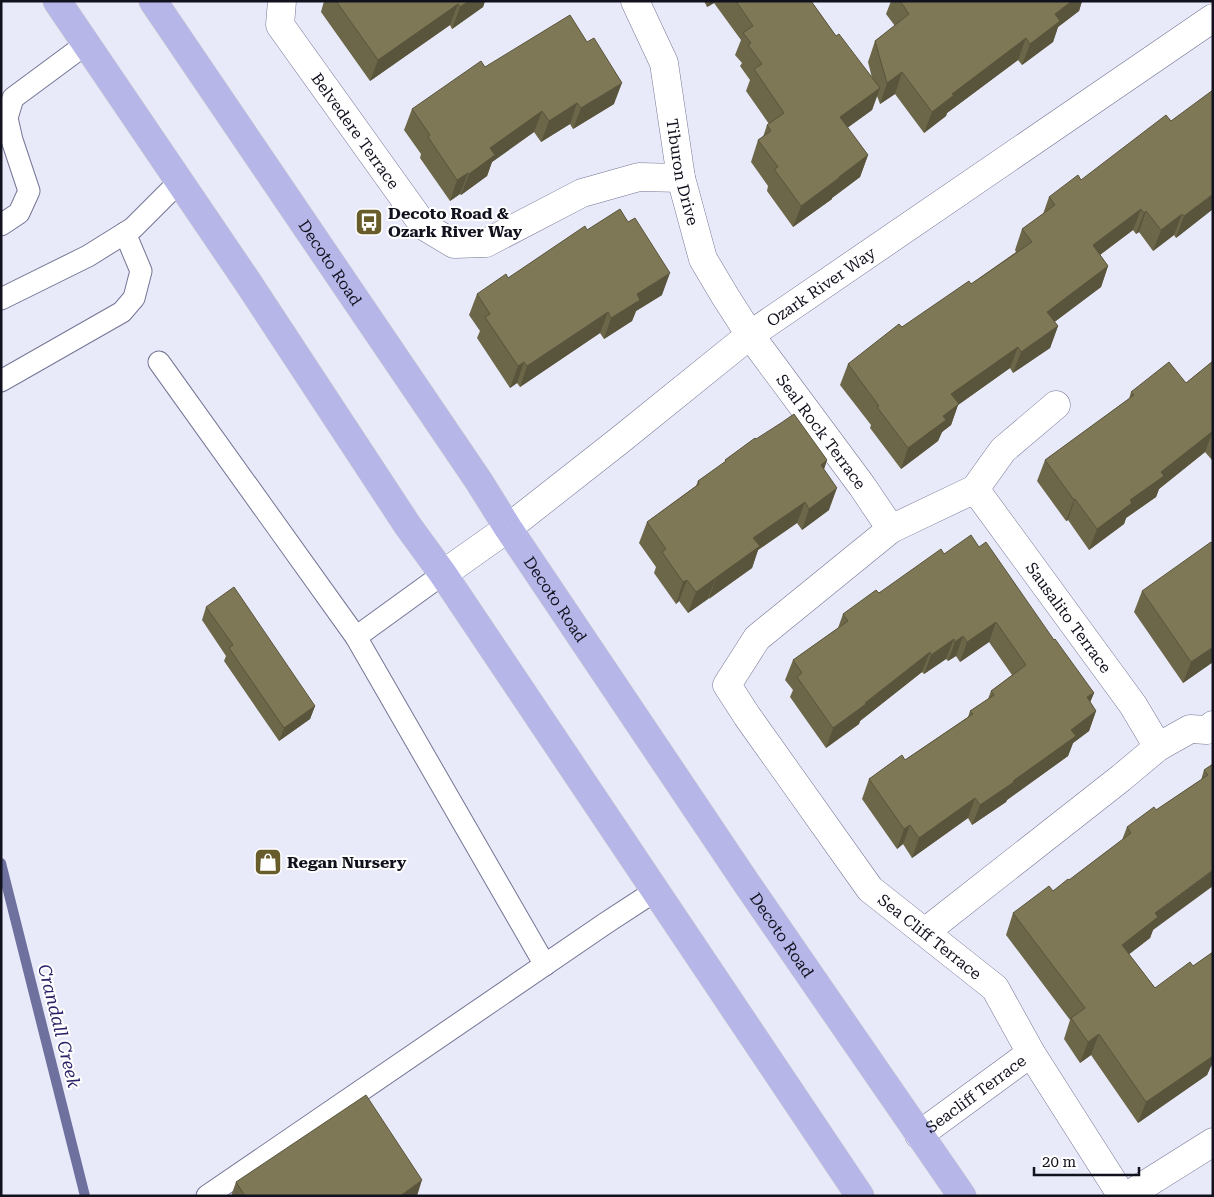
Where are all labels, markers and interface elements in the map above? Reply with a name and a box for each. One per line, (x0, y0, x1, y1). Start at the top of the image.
street label: Belvedere Terrace (307, 69, 403, 193)
street label: Tiburon Drive (662, 117, 702, 228)
place label: Decoto Road & Ozark River Way (388, 204, 523, 241)
bus stop icon: Decoto Road & Ozark River Way (354, 207, 384, 237)
street label: Decoto Road (294, 216, 366, 309)
street label: Ozark River Way (763, 243, 880, 331)
street label: Seal Rock Terrace (772, 370, 870, 493)
street label: Decoto Road (520, 553, 591, 646)
street label: Sausalito Terrace (1022, 559, 1115, 677)
shop icon: Regan Nursery (253, 847, 283, 877)
place label: Regan Nursery (287, 853, 407, 872)
street label: Decoto Road (746, 889, 818, 981)
street label: Sea Cliff Terrace (874, 890, 985, 984)
water label: Crandall Creek (34, 962, 85, 1090)
street label: Seacliff Terrace (922, 1051, 1030, 1137)
scale bar (1034, 1144, 1139, 1176)
text: 20 m (1042, 1153, 1077, 1171)

